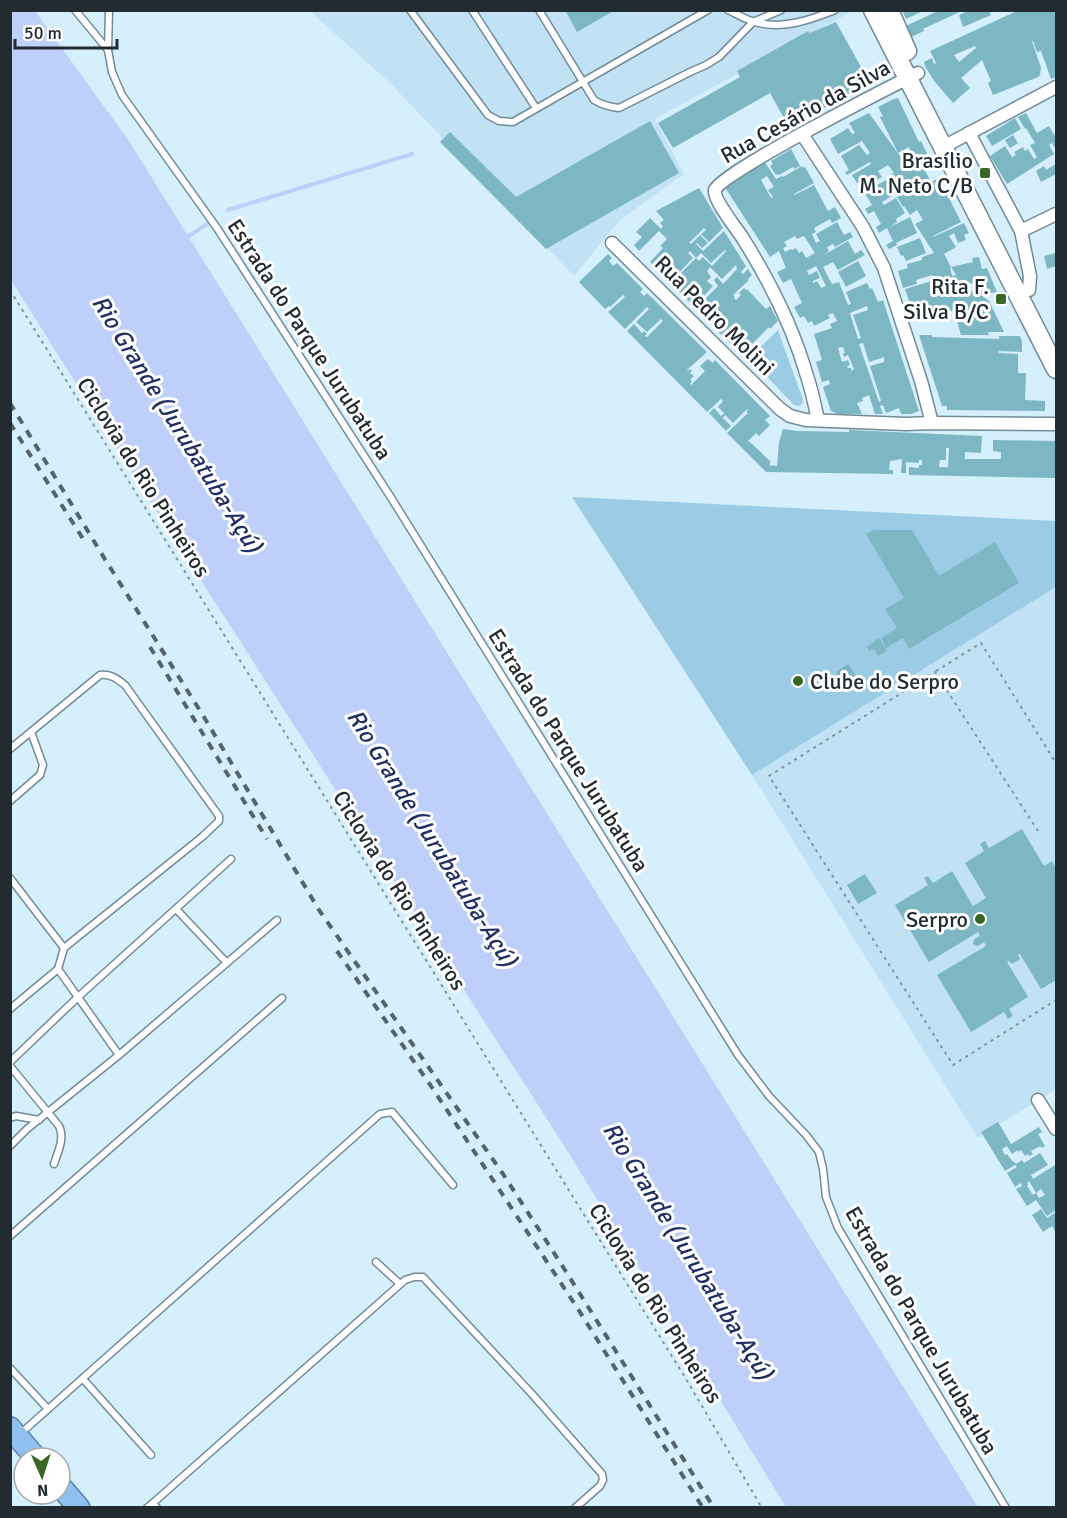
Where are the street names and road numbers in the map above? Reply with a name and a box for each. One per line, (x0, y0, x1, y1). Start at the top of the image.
street label: Rua Cesário da Silva (716, 54, 895, 169)
street label: Estrada do Parque Jurubatuba (221, 214, 398, 465)
street label: Rua Pedro Molini (649, 250, 780, 381)
street label: Ciclovia do Rio Pinheiros (71, 372, 216, 582)
street label: Estrada do Parque Jurubatuba (482, 624, 655, 877)
street label: Ciclovia do Rio Pinheiros (327, 785, 472, 995)
street label: Ciclovia do Rio Pinheiros (583, 1198, 728, 1408)
street label: Estrada do Parque Jurubatuba (839, 1201, 1004, 1459)

